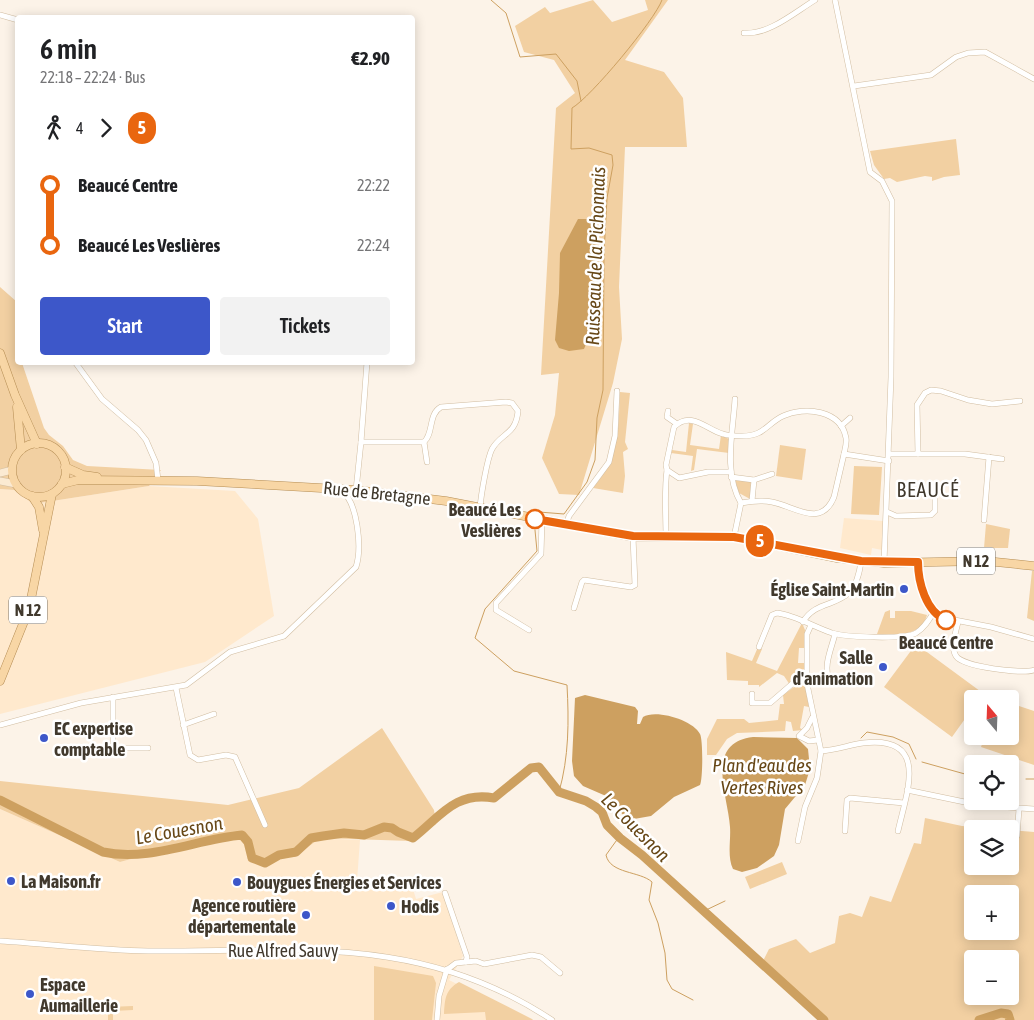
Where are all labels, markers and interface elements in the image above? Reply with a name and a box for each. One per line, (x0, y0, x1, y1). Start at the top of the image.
text: 6 min (40, 33, 97, 65)
text: €2.90 (351, 47, 390, 69)
text: 22:18 – 22:24 · Bus (40, 68, 145, 86)
icon: walk (40, 114, 68, 142)
icon: forward (92, 114, 120, 142)
text: 5 (138, 117, 146, 138)
text: 4 (76, 119, 84, 137)
water label: Ruisseau de la Pichonnais (581, 166, 609, 346)
text: Beaucé Centre (78, 174, 178, 196)
text: 22:22 (357, 176, 390, 194)
text: Beaucé Les Veslières (78, 234, 220, 256)
text: 22:24 (357, 236, 390, 254)
button: Start (40, 297, 210, 355)
button: Tickets (220, 297, 390, 355)
street label: Rue de Bretagne (322, 477, 432, 509)
district label: BEAUCÉ (896, 478, 960, 501)
place label: Beaucé Les Veslières (448, 499, 522, 541)
marker: Beaucé Les Veslières (525, 509, 545, 529)
line badge: 5 (744, 525, 776, 557)
text: 5 (756, 530, 764, 551)
road number: N 12 (957, 548, 995, 574)
place label: Église Saint-Martin (771, 579, 894, 600)
marker: Église Saint-Martin (898, 583, 910, 595)
road number: N 12 (9, 596, 47, 624)
marker: Beaucé Centre (936, 610, 956, 630)
place label: Beaucé Centre (899, 632, 993, 653)
place label: Salle d'animation (792, 647, 873, 689)
marker: Salle d'animation (877, 661, 889, 673)
north arrow (964, 690, 1019, 745)
map controls (964, 690, 1019, 1005)
place label: EC expertise comptable (54, 718, 133, 760)
marker: EC expertise comptable (38, 732, 50, 744)
water label: Plan d'eau des Vertes Rives (712, 754, 812, 798)
button: locate (964, 755, 1019, 810)
water label: Le Couesnon (597, 788, 675, 866)
water label: Le Couesnon (134, 812, 224, 848)
button: layers (964, 820, 1019, 875)
place label: La Maison.fr (21, 871, 101, 892)
place label: Bouygues Énergies et Services (247, 872, 442, 893)
marker: La Maison.fr (5, 875, 17, 887)
marker: Bouygues Énergies et Services (231, 876, 243, 888)
button: + (964, 885, 1019, 940)
place label: Agence routière départementale (188, 895, 296, 937)
place label: Hodis (401, 896, 440, 917)
marker: Hodis (385, 900, 397, 912)
marker: Agence routière départementale (300, 909, 312, 921)
street label: Rue Alfred Sauvy (228, 940, 338, 961)
button: − (964, 950, 1019, 1005)
place label: Espace Aumaillerie (39, 974, 118, 1016)
marker: Espace Aumaillerie (24, 988, 36, 1000)

